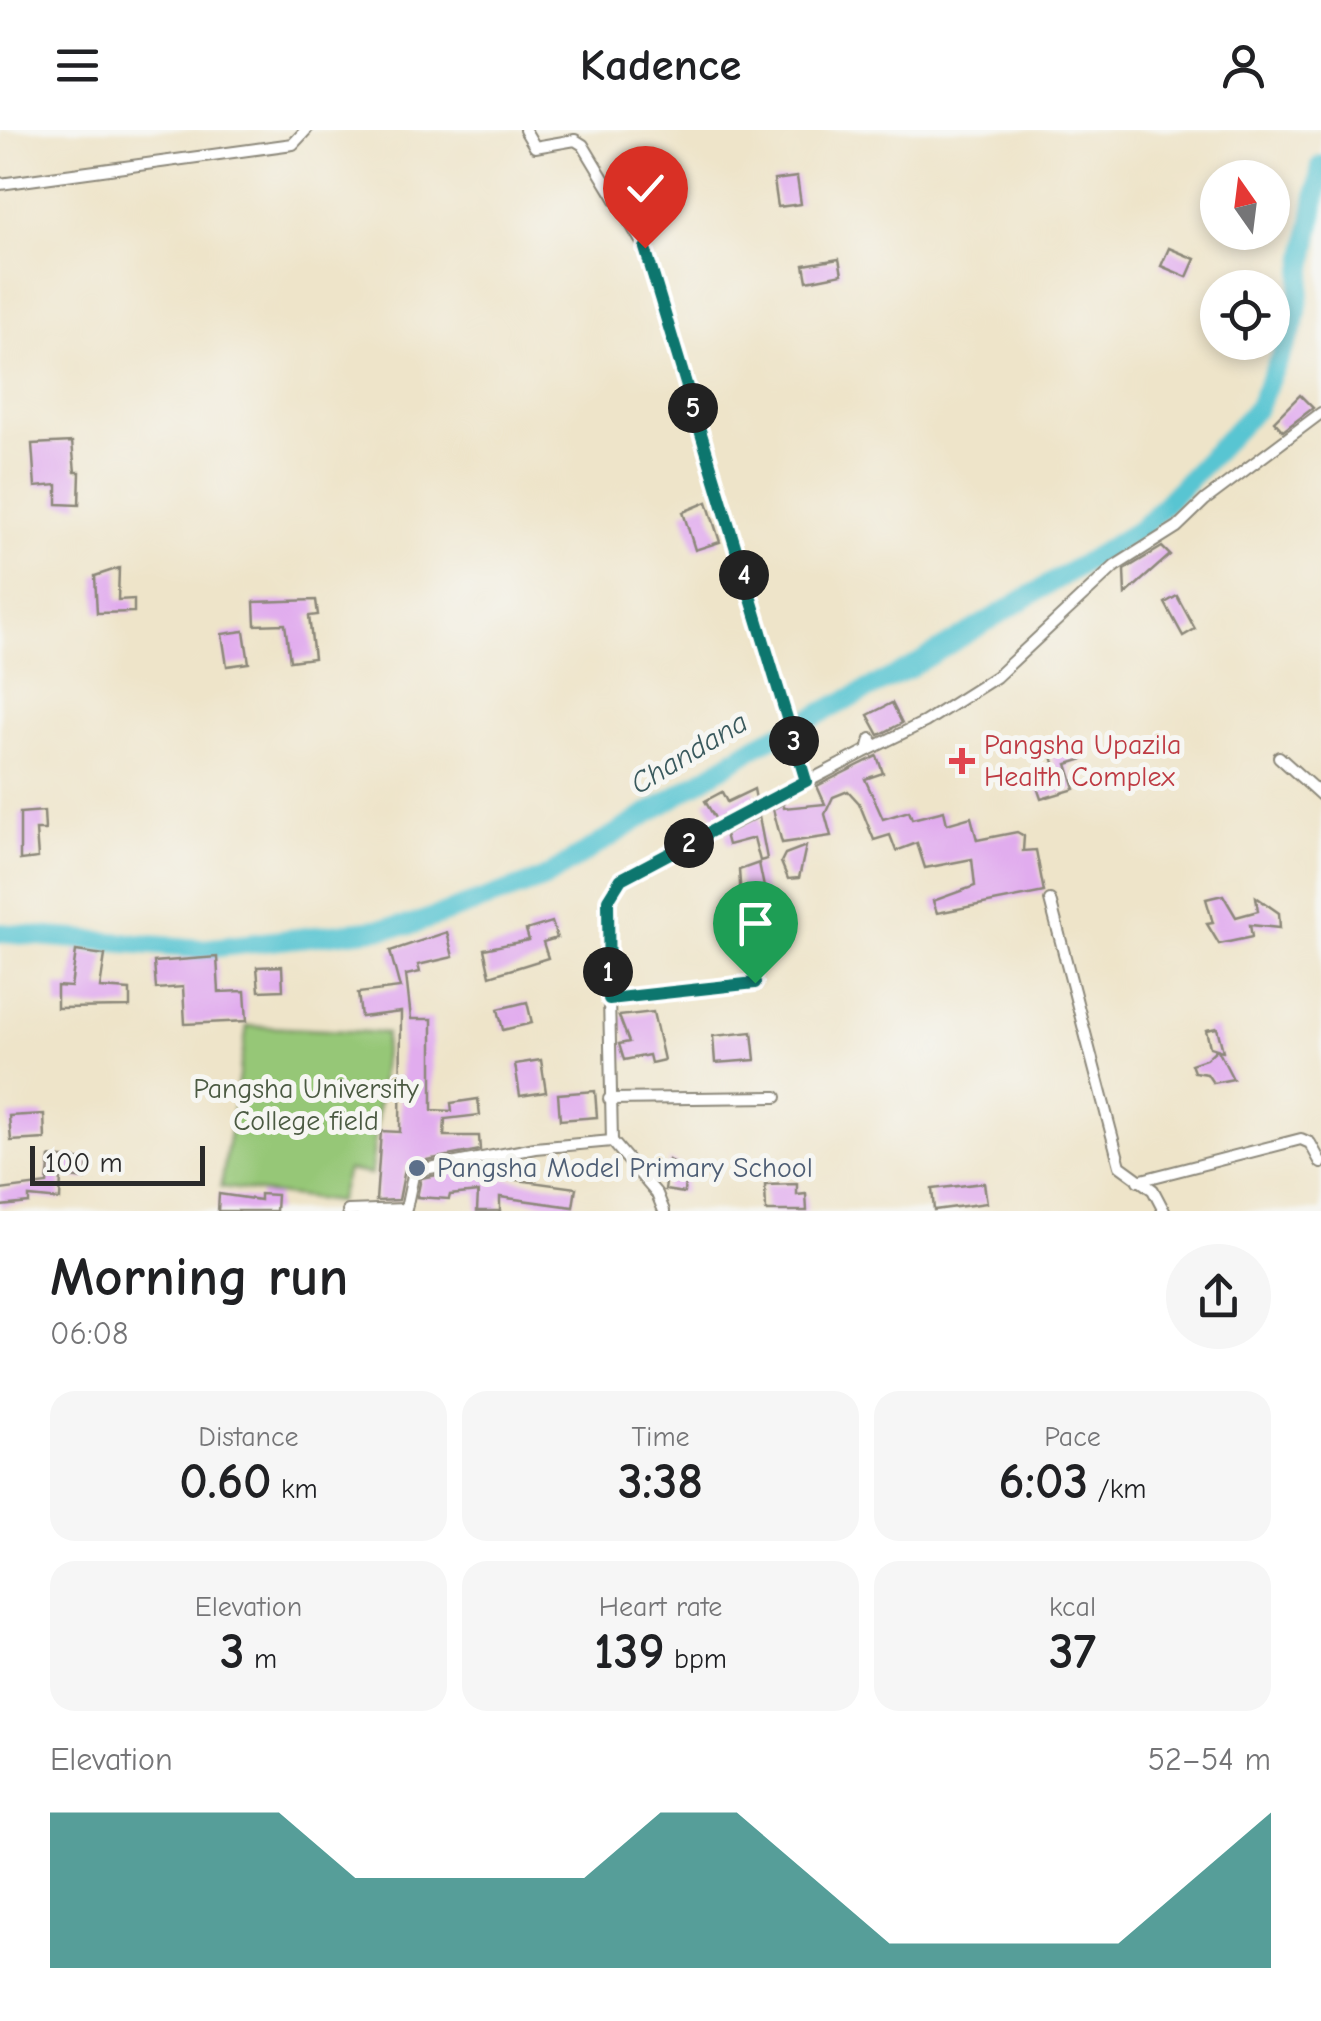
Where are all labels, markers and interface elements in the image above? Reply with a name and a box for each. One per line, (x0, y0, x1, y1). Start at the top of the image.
icon: menu (50, 38, 105, 93)
icon: person (1216, 38, 1271, 93)
text: Kadence (580, 39, 741, 91)
pin (603, 146, 688, 249)
north arrow (1200, 160, 1290, 250)
map controls (1200, 160, 1290, 360)
icon: check (618, 161, 673, 216)
button: locate (1200, 270, 1290, 360)
pin: 5 (668, 383, 718, 433)
text: 5 (686, 392, 700, 424)
pin: 4 (719, 550, 769, 600)
text: 4 (737, 559, 751, 591)
water label: Chandana (624, 705, 754, 801)
pin: 3 (769, 716, 819, 766)
text: 3 (787, 725, 801, 757)
place label: Pangsha Upazila Health Complex (984, 729, 1182, 793)
marker: Pangsha Upazila Health Complex (949, 748, 975, 774)
pin: 2 (664, 818, 714, 868)
text: 2 (682, 827, 696, 859)
pin (713, 881, 798, 984)
icon: arrive (728, 896, 783, 951)
pin: 1 (583, 947, 633, 997)
text: 1 (602, 956, 614, 988)
park label: Pangsha University College field (193, 1073, 419, 1137)
scale bar (30, 1141, 205, 1186)
text: 100 m (45, 1147, 123, 1179)
place label: Pangsha Model Primary School (437, 1152, 813, 1184)
marker: Pangsha Model Primary School (406, 1157, 428, 1179)
button: share (1166, 1244, 1271, 1349)
text: Morning run (50, 1245, 348, 1309)
text: 06:08 (50, 1315, 129, 1352)
text: Distance (198, 1421, 299, 1453)
text: Time (631, 1421, 690, 1453)
text: Pace (1044, 1421, 1101, 1453)
text: 0.60 (179, 1453, 272, 1511)
text: 3:38 (618, 1453, 703, 1511)
text: 6:03 (998, 1453, 1088, 1511)
text: km (272, 1473, 318, 1505)
text: /km (1088, 1473, 1147, 1505)
text: Elevation (195, 1591, 302, 1623)
text: Heart rate (599, 1591, 722, 1623)
text: kcal (1049, 1591, 1096, 1623)
text: 3 (220, 1623, 245, 1681)
text: 139 (594, 1623, 665, 1681)
text: 37 (1049, 1623, 1096, 1681)
text: m (245, 1643, 277, 1675)
text: bpm (665, 1643, 727, 1675)
text: Elevation (50, 1741, 173, 1778)
text: 52–54 m (1148, 1741, 1271, 1778)

